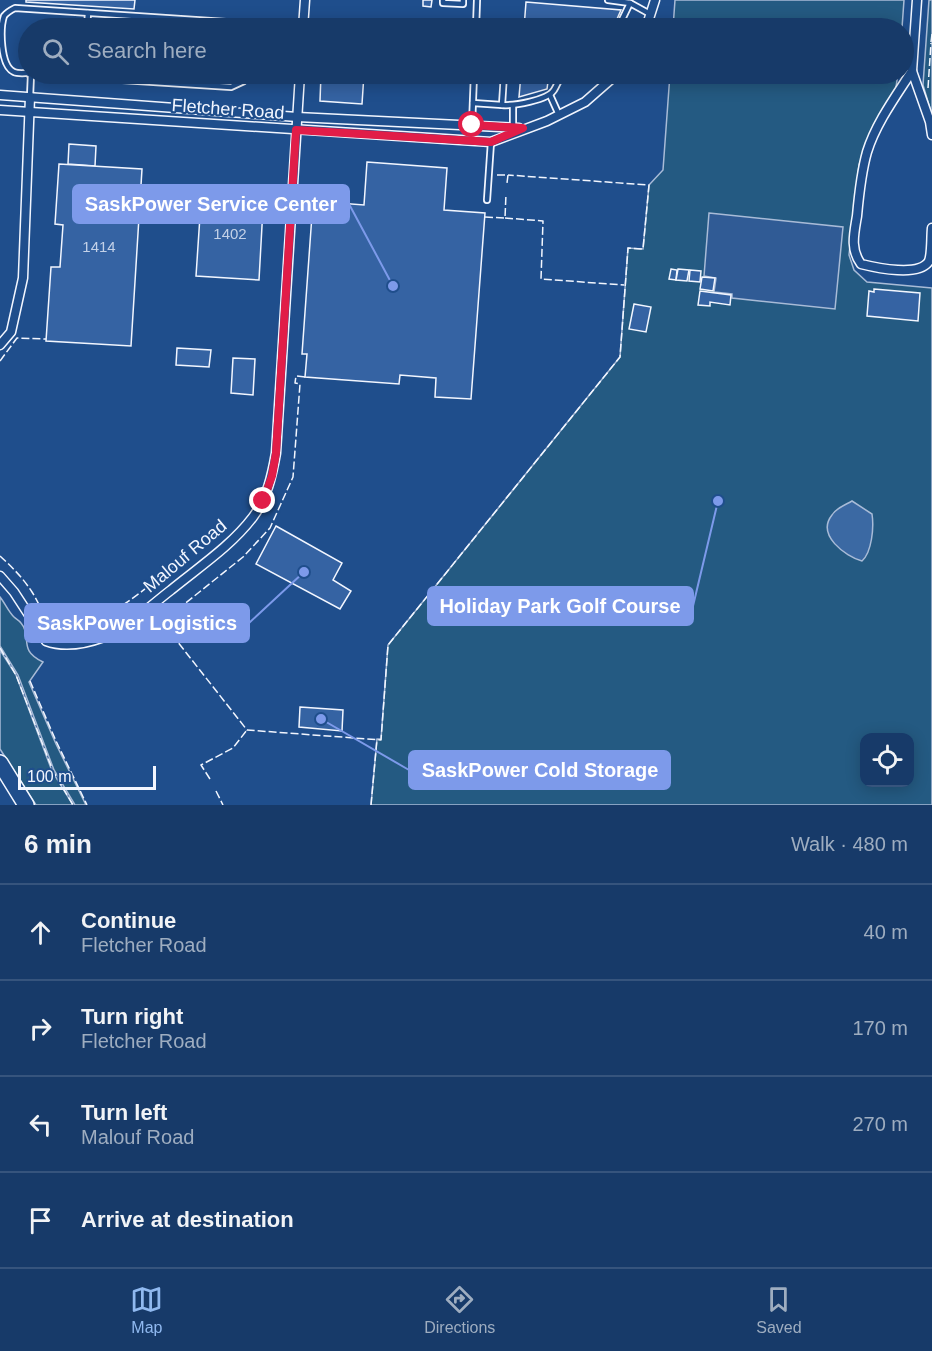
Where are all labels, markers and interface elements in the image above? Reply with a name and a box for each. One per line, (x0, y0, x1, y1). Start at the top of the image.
search box (18, 18, 914, 84)
icon: search (39, 35, 72, 68)
text: Search here (87, 38, 207, 63)
street label: Fletcher Road (171, 95, 285, 123)
route start (458, 111, 484, 137)
callout: SaskPower Service Center (73, 185, 349, 223)
text: SaskPower Service Center (85, 193, 337, 215)
house number: 1402 (213, 225, 247, 242)
house number: 1414 (82, 238, 116, 255)
route end (249, 487, 275, 513)
street label: Malouf Road (139, 516, 231, 596)
callout: Holiday Park Golf Course (428, 587, 693, 625)
text: Holiday Park Golf Course (439, 595, 681, 617)
callout: SaskPower Logistics (25, 604, 249, 642)
text: SaskPower Logistics (37, 612, 237, 634)
map controls (860, 733, 914, 787)
button: locate (860, 733, 914, 787)
callout: SaskPower Cold Storage (409, 751, 670, 789)
text: SaskPower Cold Storage (422, 759, 658, 781)
scale bar (18, 763, 156, 790)
text: 100 m (27, 768, 71, 785)
text: 6 min (24, 829, 92, 859)
text: Walk · 480 m (791, 833, 908, 855)
text: Continue (81, 908, 176, 933)
icon: ahead (24, 916, 57, 949)
text: 40 m (864, 921, 908, 943)
text: Fletcher Road (81, 934, 207, 956)
text: Turn right (81, 1004, 183, 1029)
icon: right (24, 1012, 57, 1045)
text: 170 m (852, 1017, 908, 1039)
text: Fletcher Road (81, 1030, 207, 1052)
text: Turn left (81, 1100, 167, 1125)
icon: left (24, 1108, 57, 1141)
text: 270 m (852, 1113, 908, 1135)
text: Malouf Road (81, 1126, 194, 1148)
icon: arrive (24, 1204, 57, 1237)
text: Arrive at destination (81, 1207, 294, 1232)
tab: Map (130, 1283, 163, 1337)
tab: Directions (424, 1283, 495, 1337)
tab: Saved (756, 1283, 802, 1337)

